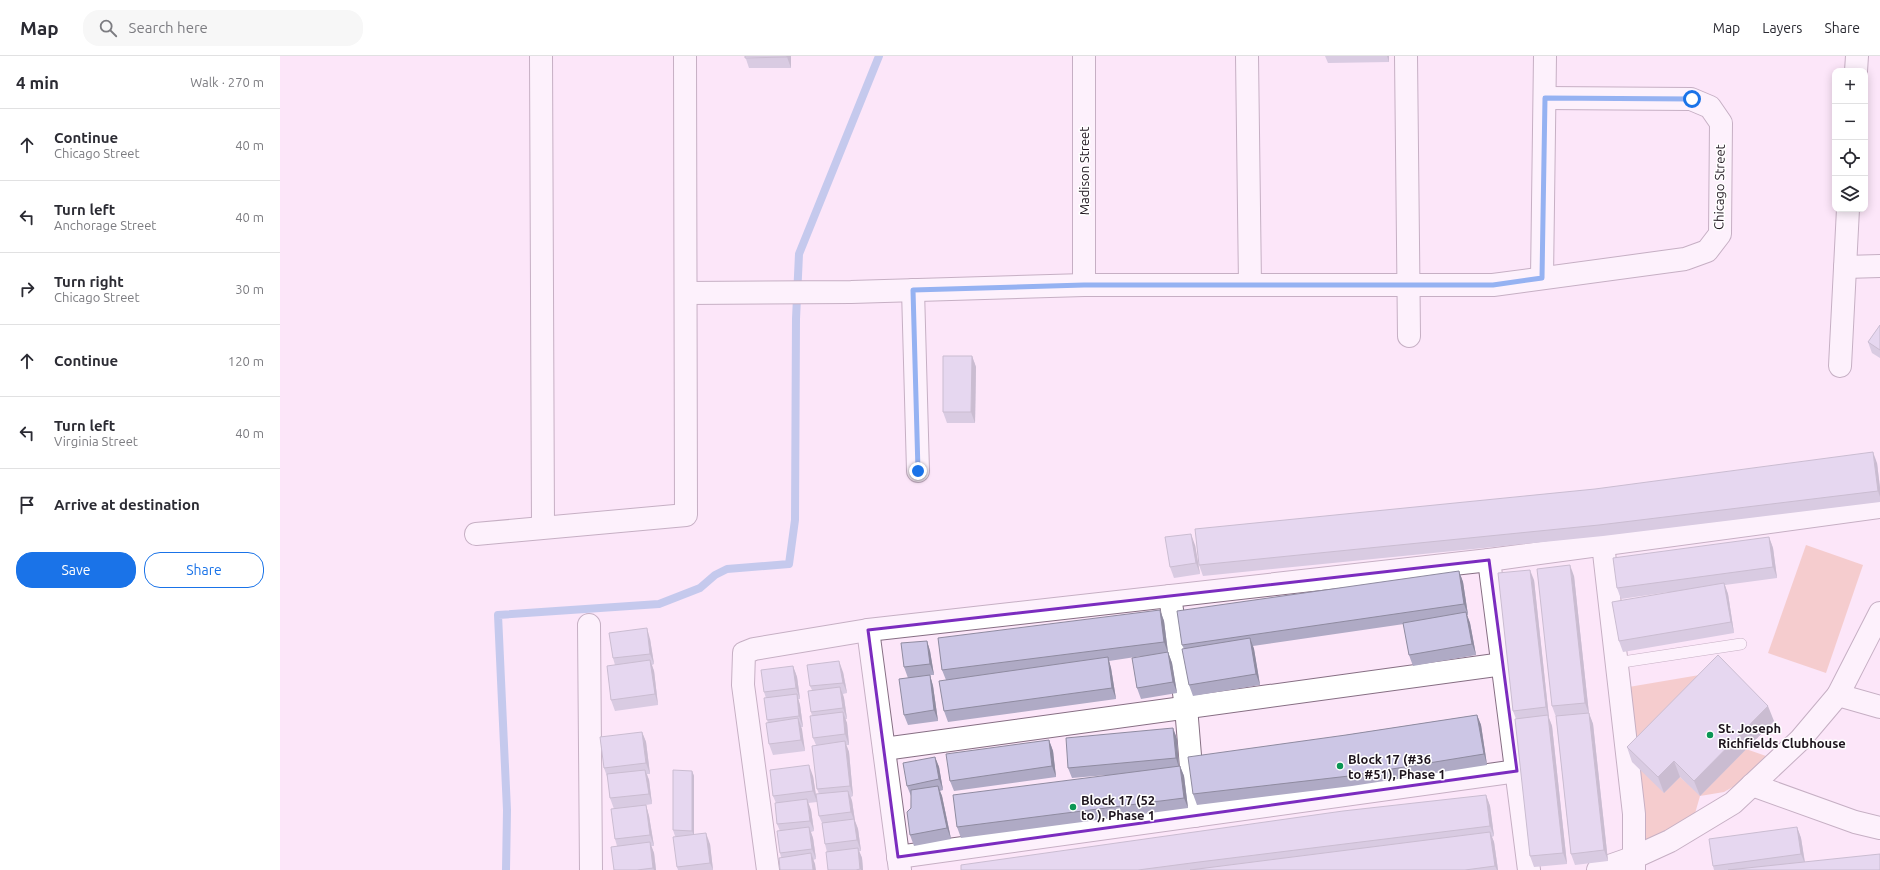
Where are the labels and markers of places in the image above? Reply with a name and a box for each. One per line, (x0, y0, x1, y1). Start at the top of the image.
place label: St. Joseph Richfields Clubhouse (1718, 721, 1846, 750)
marker: St. Joseph Richfields Clubhouse (1705, 730, 1715, 740)
place label: Block 17 (#36 to #51), Phase 1 (1348, 752, 1446, 782)
marker: Block 17 (#36 to #51), Phase 1 (1335, 761, 1345, 771)
place label: Block 17 (52 to ), Phase 1 (1081, 793, 1155, 823)
marker: Block 17 (52 to ), Phase 1 (1068, 802, 1078, 812)

